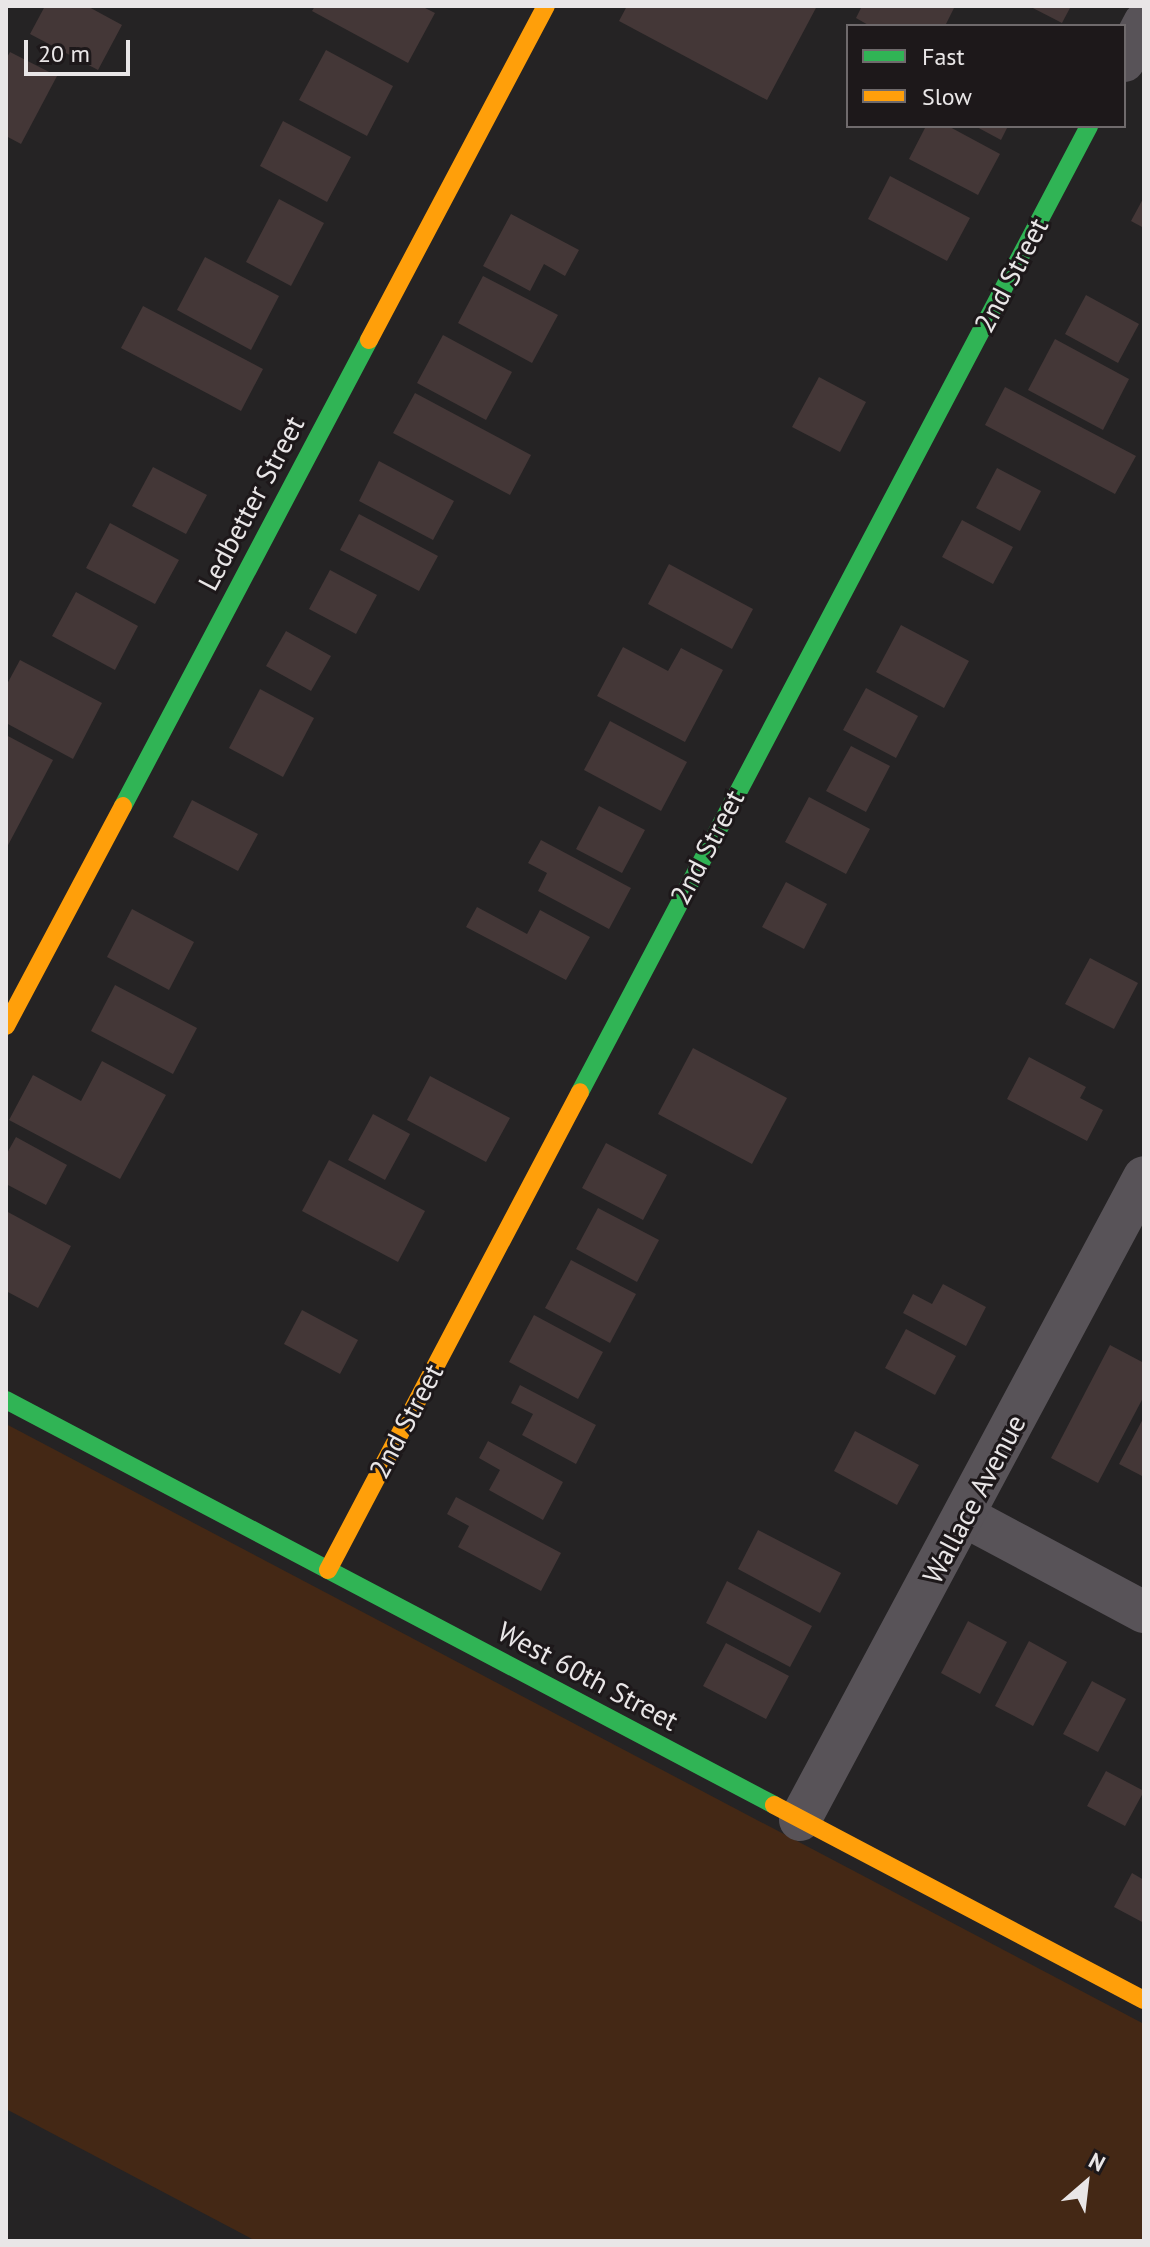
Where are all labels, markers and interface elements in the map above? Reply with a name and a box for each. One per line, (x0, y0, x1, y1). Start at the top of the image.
scale bar (28, 24, 134, 74)
legend (846, 24, 1126, 128)
text: 20 m (38, 38, 90, 69)
text: Fast (922, 41, 965, 72)
text: Slow (922, 81, 972, 112)
street label: 2nd Street (967, 212, 1055, 338)
street label: Ledbetter Street (191, 410, 311, 596)
street label: 2nd Street (663, 784, 751, 910)
street label: 2nd Street (362, 1358, 450, 1484)
street label: Wallace Avenue (915, 1408, 1033, 1590)
street label: West 60th Street (492, 1614, 684, 1738)
north arrow (1046, 2143, 1126, 2223)
text: N (1084, 2146, 1110, 2178)

